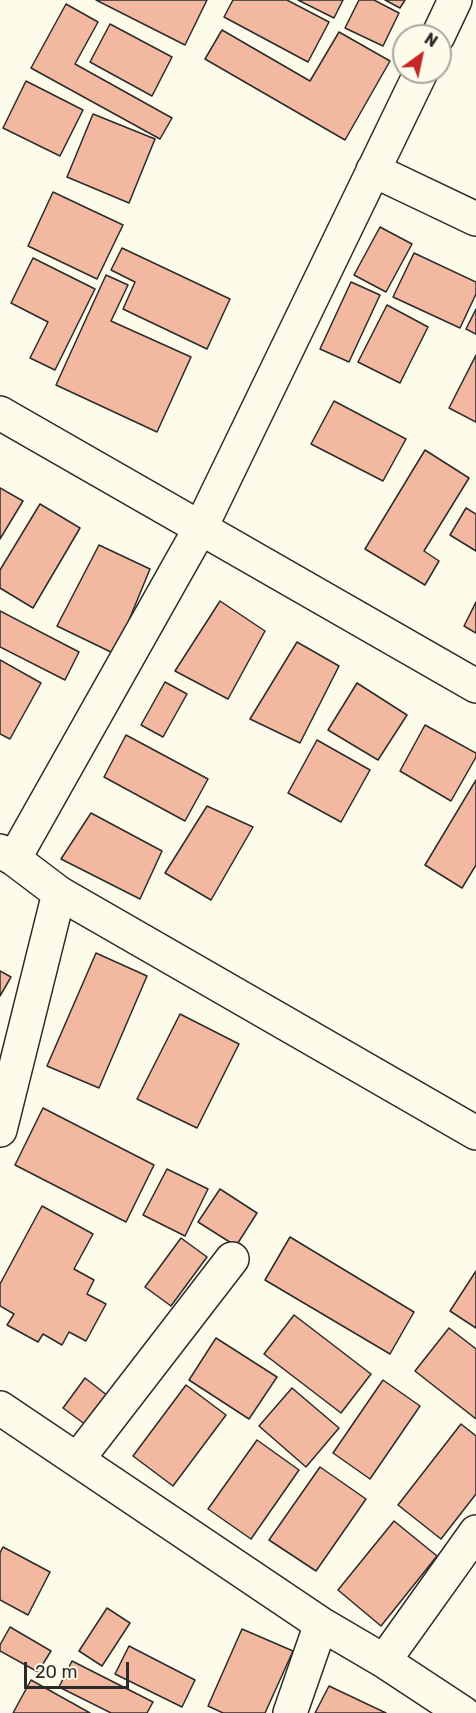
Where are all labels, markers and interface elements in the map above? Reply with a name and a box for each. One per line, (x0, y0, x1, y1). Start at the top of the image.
north arrow (392, 24, 452, 84)
text: N (421, 29, 441, 51)
scale bar (27, 1650, 132, 1688)
text: 20 m (35, 1661, 77, 1683)

